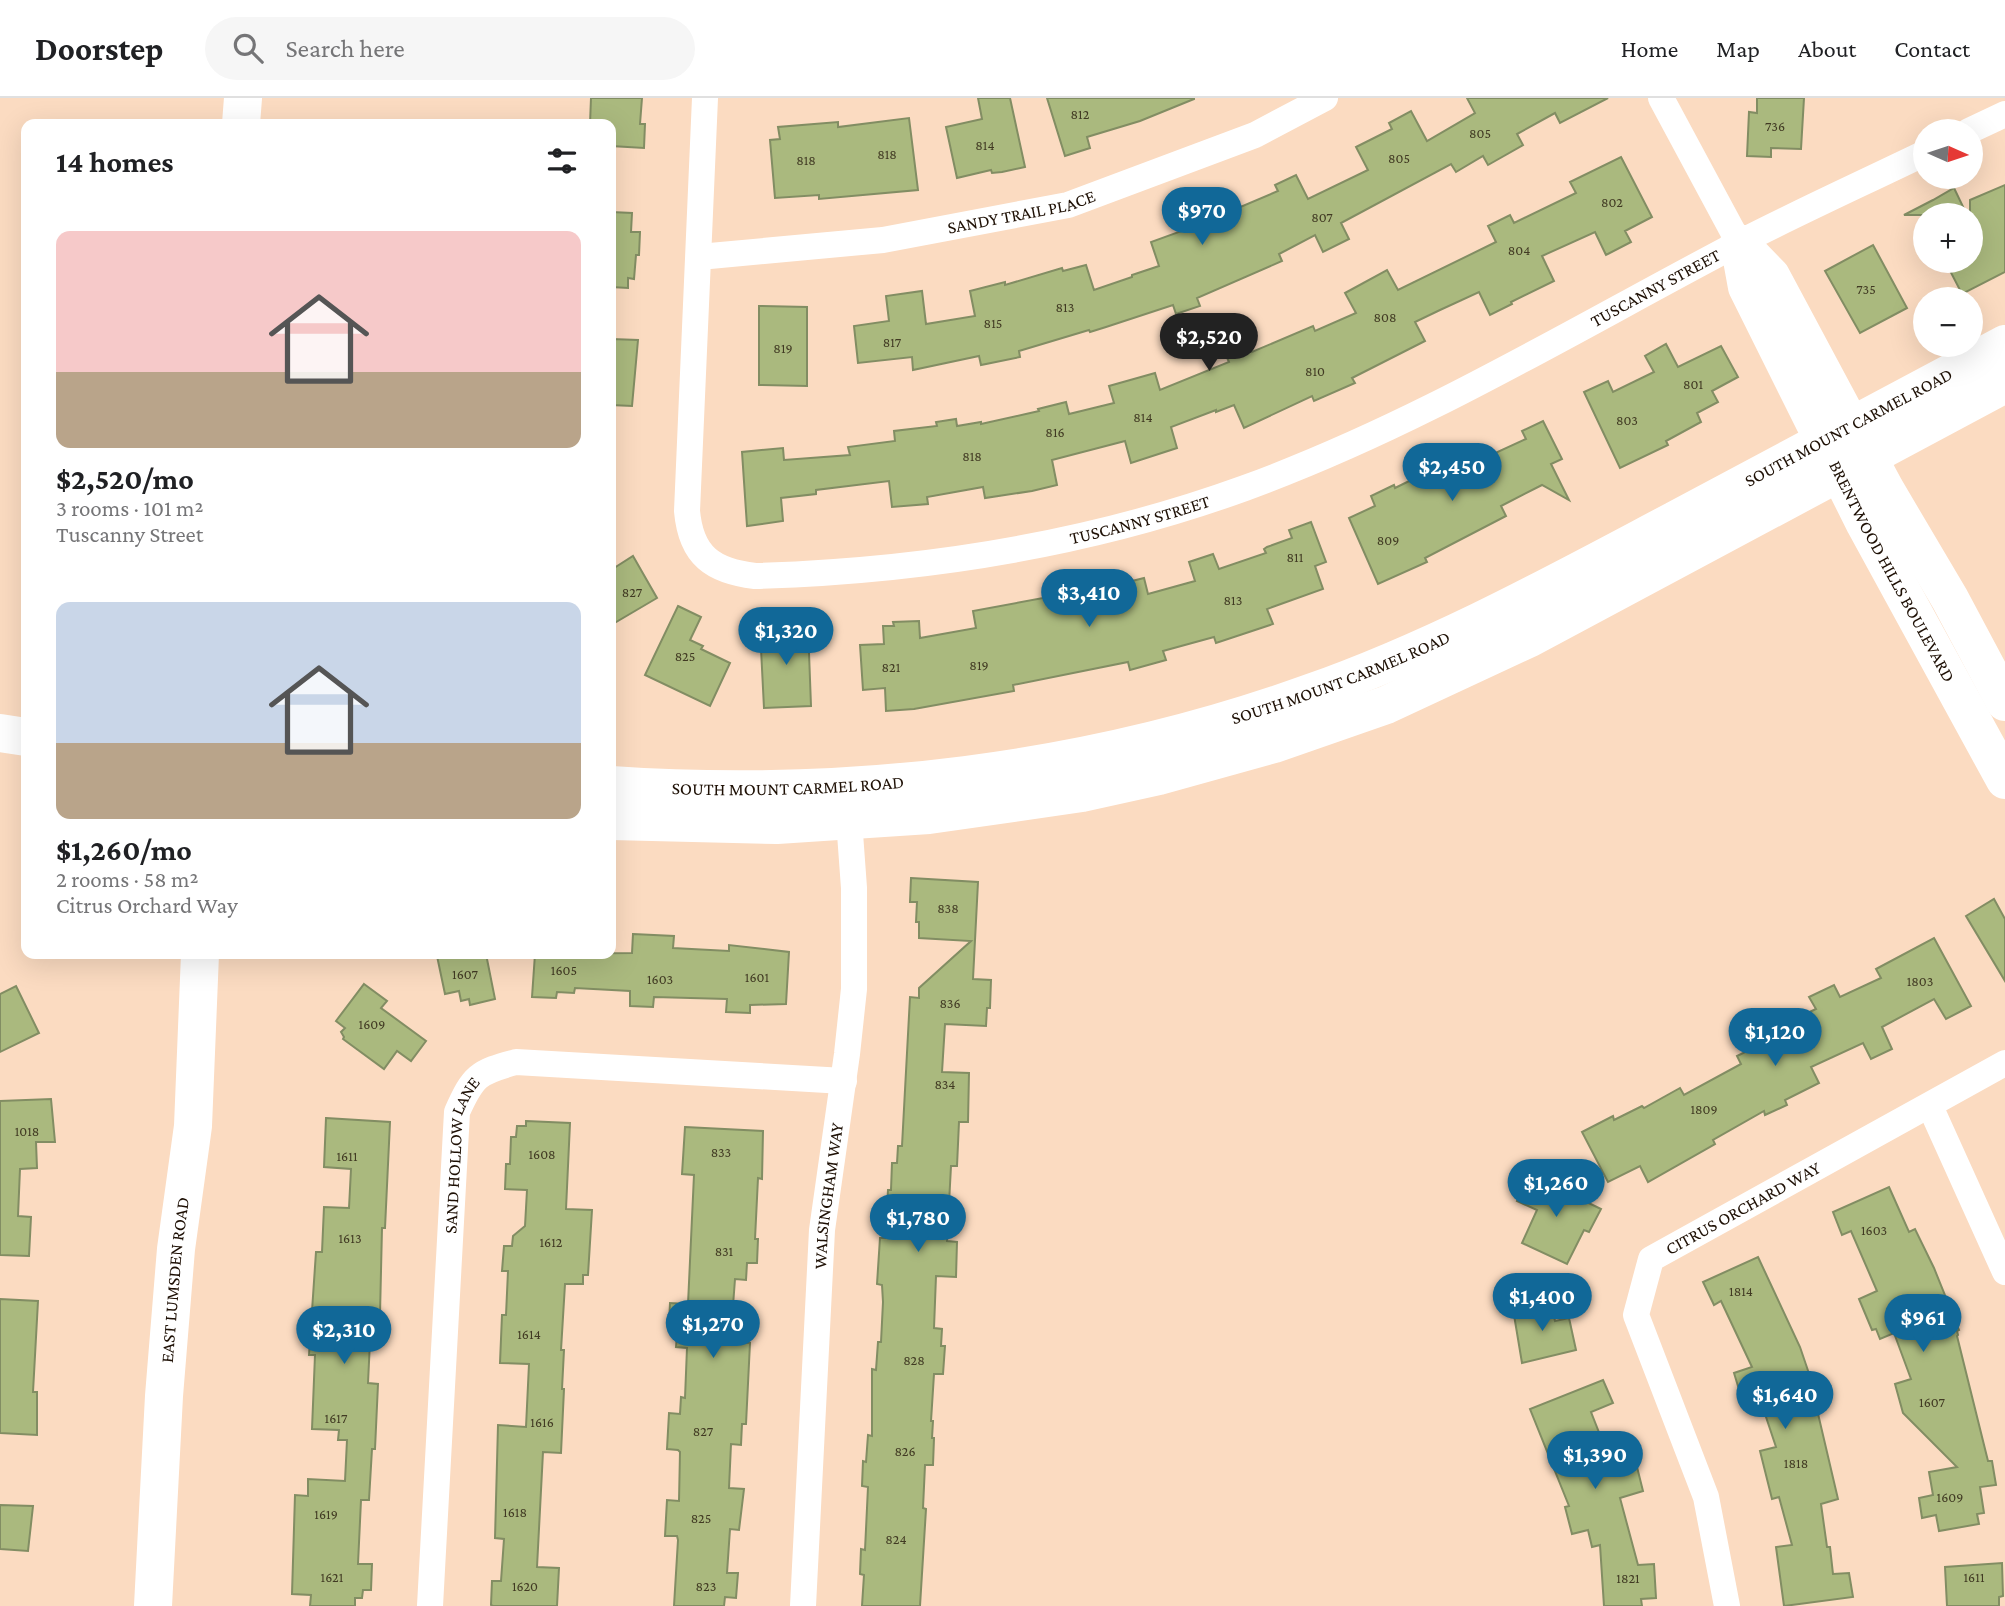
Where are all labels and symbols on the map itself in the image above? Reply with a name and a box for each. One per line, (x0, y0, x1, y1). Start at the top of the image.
house number: 812 (1071, 106, 1090, 122)
house number: 736 (1765, 118, 1785, 134)
north arrow (1913, 119, 1983, 189)
house number: 805 (1469, 125, 1491, 141)
house number: 814 (975, 137, 995, 153)
house number: 818 (877, 146, 897, 162)
house number: 805 (1388, 150, 1410, 166)
house number: 818 (796, 152, 816, 168)
street label: SANDY TRAIL PLACE (946, 186, 1098, 238)
pin: $970 (1161, 188, 1243, 247)
house number: 802 (1601, 194, 1623, 210)
house number: 807 (1311, 209, 1333, 225)
house number: 804 (1508, 242, 1530, 258)
street label: TUSCANNY STREET (1587, 245, 1724, 331)
house number: 735 (1856, 281, 1876, 297)
house number: 813 (1056, 299, 1074, 315)
house number: 808 (1374, 309, 1396, 325)
pin: $2,520 (1152, 314, 1266, 373)
house number: 815 (984, 315, 1002, 331)
house number: 817 (883, 334, 902, 350)
house number: 819 (773, 340, 793, 356)
house number: 810 (1305, 363, 1325, 379)
street label: SOUTH MOUNT CARMEL ROAD (1741, 364, 1956, 491)
house number: 801 (1683, 376, 1703, 392)
house number: 814 (1133, 409, 1153, 425)
house number: 803 (1616, 412, 1638, 428)
house number: 816 (1045, 424, 1065, 440)
pin: $2,450 (1395, 444, 1509, 503)
house number: 818 (962, 448, 982, 464)
street label: BRENTWOOD HILLS BOULEVARD (1825, 457, 1959, 685)
street label: TUSCANNY STREET (1068, 491, 1213, 548)
house number: 809 (1377, 532, 1399, 548)
house number: 811 (1287, 549, 1304, 565)
pin: $3,410 (1032, 570, 1146, 629)
house number: 827 (622, 584, 643, 600)
house number: 813 (1224, 592, 1242, 608)
pin: $1,320 (729, 608, 843, 667)
street label: SOUTH MOUNT CARMEL ROAD (1229, 627, 1453, 728)
house number: 825 (675, 648, 695, 664)
house number: 819 (969, 657, 989, 673)
house number: 821 (882, 659, 901, 675)
street label: SOUTH MOUNT CARMEL ROAD (671, 772, 905, 799)
house number: 838 (937, 900, 959, 916)
house number: 1605 (551, 962, 577, 978)
house number: 1607 (452, 966, 478, 982)
house number: 1601 (745, 969, 770, 985)
house number: 1603 (647, 971, 673, 987)
house number: 1803 (1907, 973, 1933, 989)
house number: 836 (940, 995, 961, 1011)
pin: $1,120 (1718, 1009, 1832, 1068)
house number: 1609 (359, 1016, 385, 1032)
street label: SAND HOLLOW LANE (440, 1072, 484, 1234)
house number: 834 (934, 1076, 956, 1092)
house number: 1809 (1690, 1101, 1718, 1117)
street label: WALSINGHAM WAY (810, 1121, 847, 1270)
house number: 1018 (15, 1123, 39, 1139)
house number: 833 (711, 1144, 731, 1160)
house number: 1608 (528, 1146, 556, 1162)
house number: 1611 (336, 1148, 358, 1164)
street label: CITRUS ORCHARD WAY (1662, 1157, 1824, 1259)
pin: $1,260 (1499, 1160, 1613, 1219)
pin: $1,780 (861, 1194, 975, 1254)
street label: EAST LUMSDEN ROAD (157, 1196, 193, 1363)
house number: 1603 (1861, 1222, 1887, 1238)
house number: 1613 (338, 1230, 362, 1246)
house number: 1612 (539, 1234, 563, 1250)
house number: 831 (715, 1243, 734, 1259)
pin: $1,400 (1485, 1274, 1599, 1333)
house number: 1814 (1729, 1283, 1753, 1299)
pin: $961 (1882, 1294, 1964, 1354)
pin: $1,270 (656, 1300, 770, 1360)
pin: $2,310 (287, 1306, 401, 1366)
house number: 1614 (517, 1326, 541, 1342)
house number: 828 (903, 1352, 925, 1368)
pin: $1,640 (1728, 1372, 1842, 1431)
house number: 1607 (1919, 1394, 1945, 1410)
house number: 1617 (325, 1410, 348, 1426)
house number: 1616 (530, 1414, 554, 1430)
house number: 827 (693, 1423, 714, 1439)
pin: $1,390 (1538, 1432, 1652, 1491)
house number: 826 (894, 1443, 916, 1459)
house number: 1818 (1784, 1455, 1808, 1471)
house number: 1609 (1937, 1489, 1963, 1505)
house number: 1618 (503, 1504, 527, 1520)
house number: 1619 (314, 1506, 338, 1522)
house number: 825 (691, 1510, 711, 1526)
house number: 824 (885, 1531, 907, 1547)
house number: 1621 (321, 1569, 344, 1585)
house number: 1611 (1963, 1569, 1985, 1585)
house number: 1821 (1616, 1570, 1640, 1586)
house number: 1620 (512, 1578, 538, 1594)
house number: 823 (696, 1578, 716, 1594)

